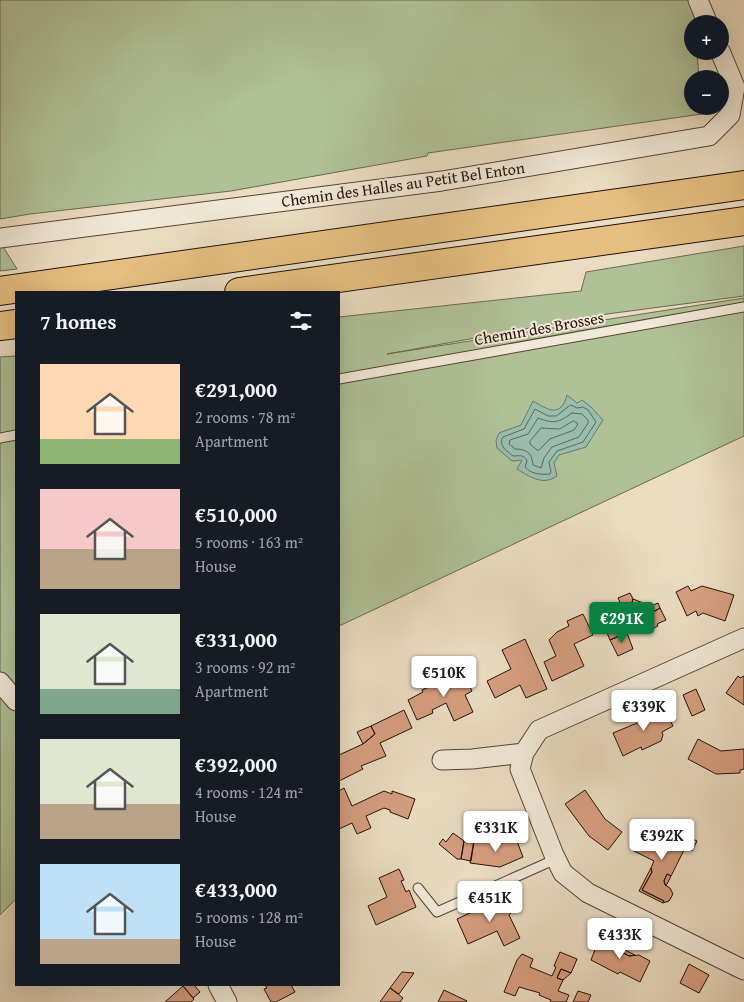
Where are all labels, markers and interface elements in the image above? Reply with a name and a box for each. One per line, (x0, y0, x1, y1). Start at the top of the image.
map controls (684, 15, 729, 115)
button: + (684, 15, 729, 60)
button: − (684, 70, 729, 115)
street label: Chemin des Halles au Petit Bel Enton (280, 155, 526, 213)
street label: Chemin des Brosses (472, 305, 606, 351)
text: 7 homes (40, 306, 116, 337)
icon: filters (287, 307, 315, 335)
text: €291,000 (195, 374, 277, 405)
icon: home (80, 384, 140, 444)
text: 2 rooms · 78 m² (195, 405, 295, 429)
text: Apartment (195, 429, 268, 453)
text: €510,000 (195, 499, 277, 530)
icon: home (80, 509, 140, 569)
text: 5 rooms · 163 m² (195, 530, 303, 554)
text: House (195, 554, 236, 578)
pin: €291K (587, 602, 657, 644)
text: €291K (600, 606, 644, 630)
text: €331,000 (195, 624, 277, 655)
icon: home (80, 634, 140, 694)
text: 3 rooms · 92 m² (195, 655, 295, 679)
pin: €510K (409, 656, 479, 698)
text: €510K (422, 660, 466, 684)
text: Apartment (195, 679, 268, 703)
pin: €339K (609, 690, 679, 732)
text: €339K (622, 694, 666, 718)
text: €392,000 (195, 749, 277, 780)
icon: home (80, 759, 140, 819)
text: 4 rooms · 124 m² (195, 780, 303, 804)
text: House (195, 804, 236, 828)
pin: €331K (461, 810, 531, 853)
text: €331K (474, 815, 518, 839)
pin: €392K (627, 818, 697, 861)
text: €392K (640, 823, 684, 847)
text: €433,000 (195, 874, 277, 905)
pin: €451K (455, 880, 525, 923)
icon: home (80, 884, 140, 944)
text: €451K (468, 885, 512, 909)
text: 5 rooms · 128 m² (195, 905, 303, 929)
pin: €433K (585, 918, 655, 960)
text: €433K (598, 922, 642, 946)
text: House (195, 929, 236, 953)

